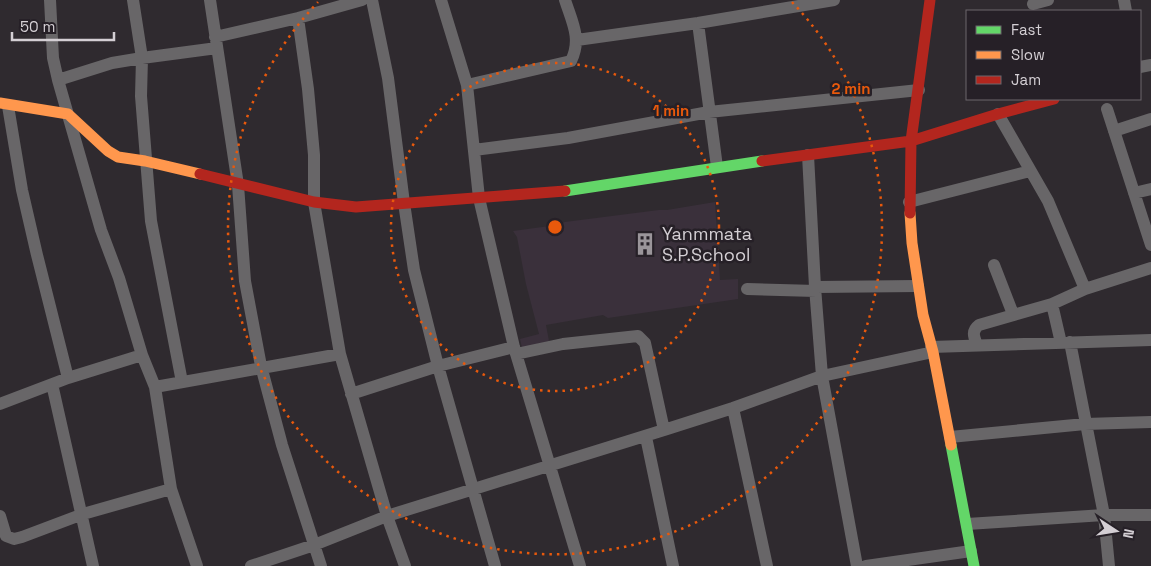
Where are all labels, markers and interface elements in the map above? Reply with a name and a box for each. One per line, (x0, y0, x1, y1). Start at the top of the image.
scale bar (12, 10, 115, 42)
legend (966, 10, 1141, 100)
text: 50 m (20, 17, 55, 36)
text: Fast (1011, 20, 1042, 39)
text: Slow (1011, 45, 1045, 64)
text: Jam (1011, 70, 1041, 89)
text: 2 min (832, 79, 870, 98)
text: 1 min (653, 101, 689, 120)
centre of rings (546, 218, 564, 236)
place label: Yanmmata S.P.School (662, 222, 752, 266)
building icon: Yanmmata S.P.School (632, 231, 658, 257)
north arrow (1091, 506, 1141, 556)
text: N (1119, 527, 1138, 540)

